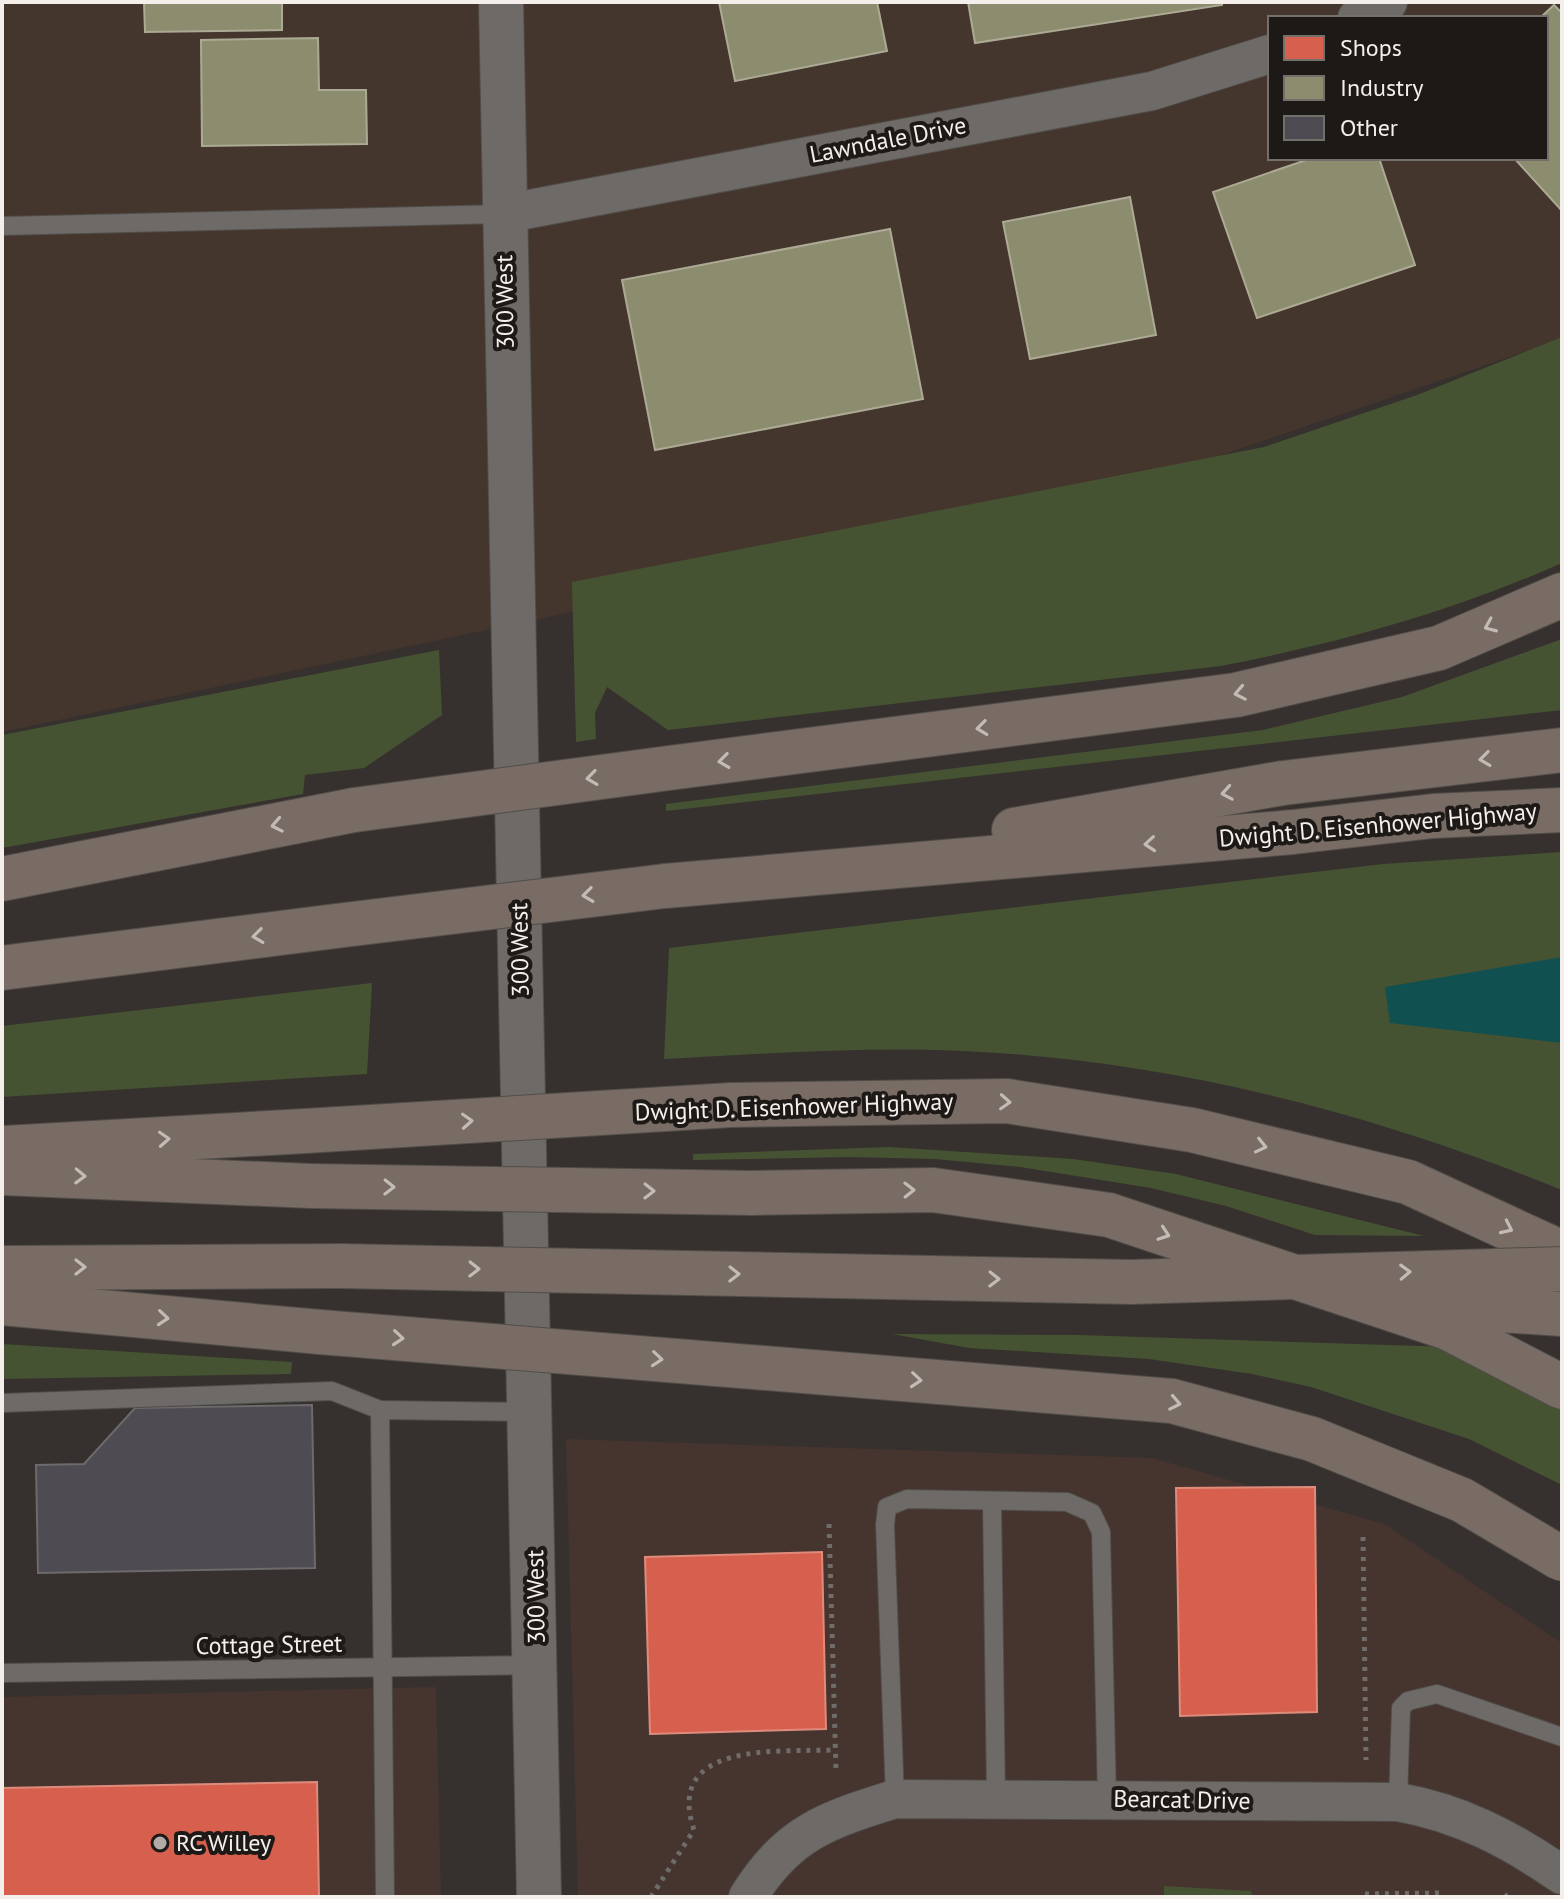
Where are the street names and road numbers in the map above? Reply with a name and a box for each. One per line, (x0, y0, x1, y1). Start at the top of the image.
street label: Lawndale Drive (807, 109, 969, 170)
street label: 300 West (488, 254, 521, 350)
street label: Dwight D. Eisenhower Highway (1218, 795, 1538, 854)
street label: 300 West (503, 902, 536, 998)
street label: Dwight D. Eisenhower Highway (634, 1085, 954, 1128)
street label: 300 West (519, 1549, 552, 1645)
street label: Cottage Street (195, 1628, 343, 1661)
street label: Bearcat Drive (1113, 1783, 1251, 1816)

